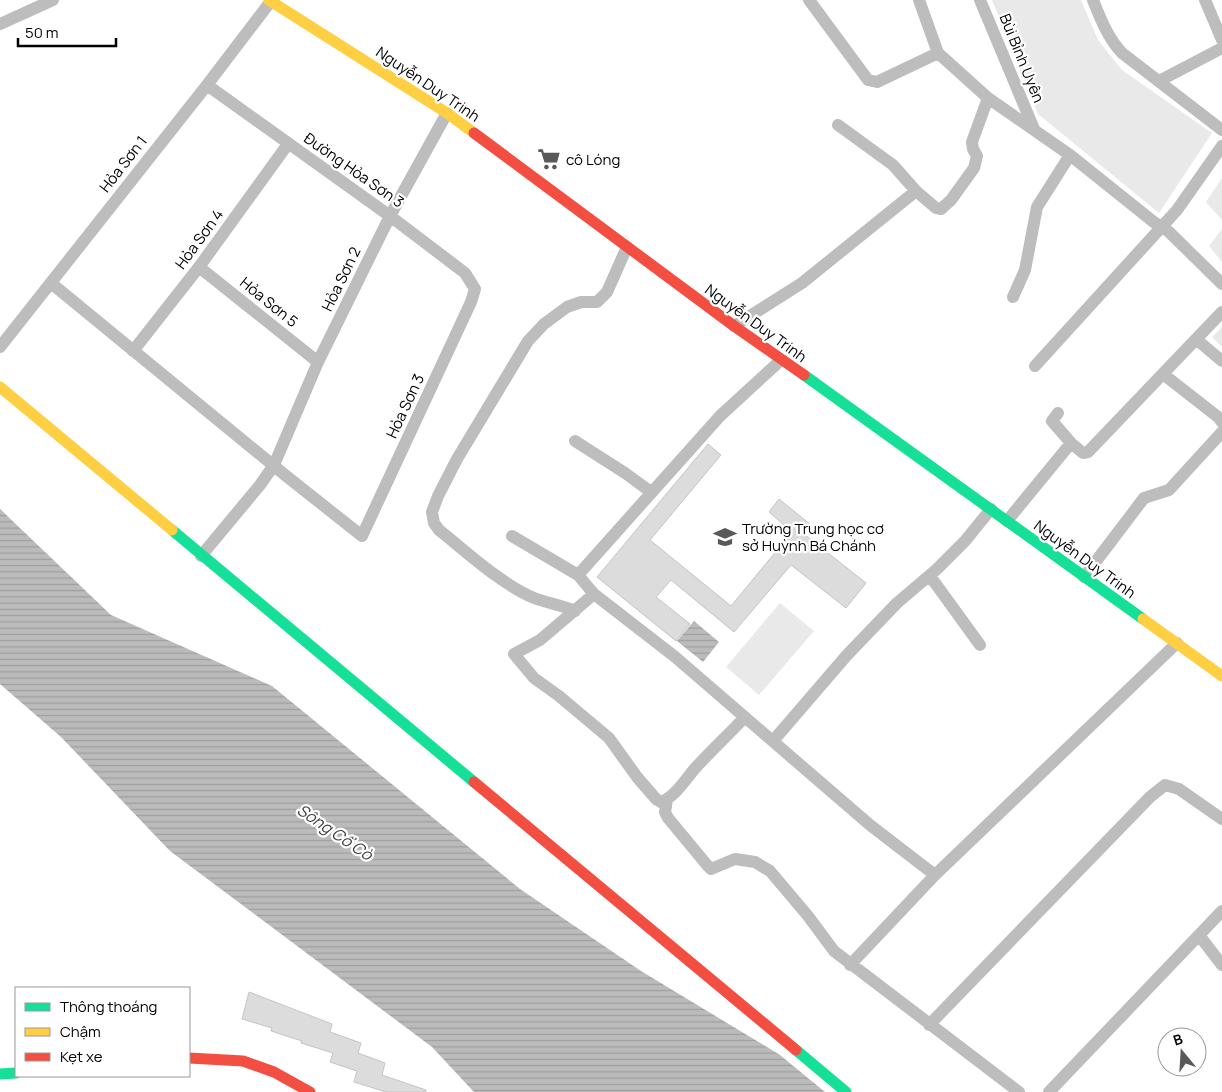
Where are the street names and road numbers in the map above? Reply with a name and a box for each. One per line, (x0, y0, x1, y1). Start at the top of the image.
street label: Bùi Bỉnh Uyên (995, 10, 1049, 106)
street label: Nguyễn Duy Trinh (372, 41, 484, 127)
street label: Đường Hỏa Sơn 3 (300, 128, 408, 212)
street label: Hỏa Sơn 1 (94, 131, 152, 197)
street label: Hỏa Sơn 4 (170, 205, 228, 273)
street label: Hỏa Sơn 2 (316, 243, 366, 315)
street label: Hỏa Sơn 5 (236, 272, 302, 332)
street label: Nguyễn Duy Trinh (701, 279, 811, 367)
street label: Hỏa Sơn 3 (381, 370, 429, 442)
street label: Nguyễn Duy Trinh (1030, 515, 1140, 603)

